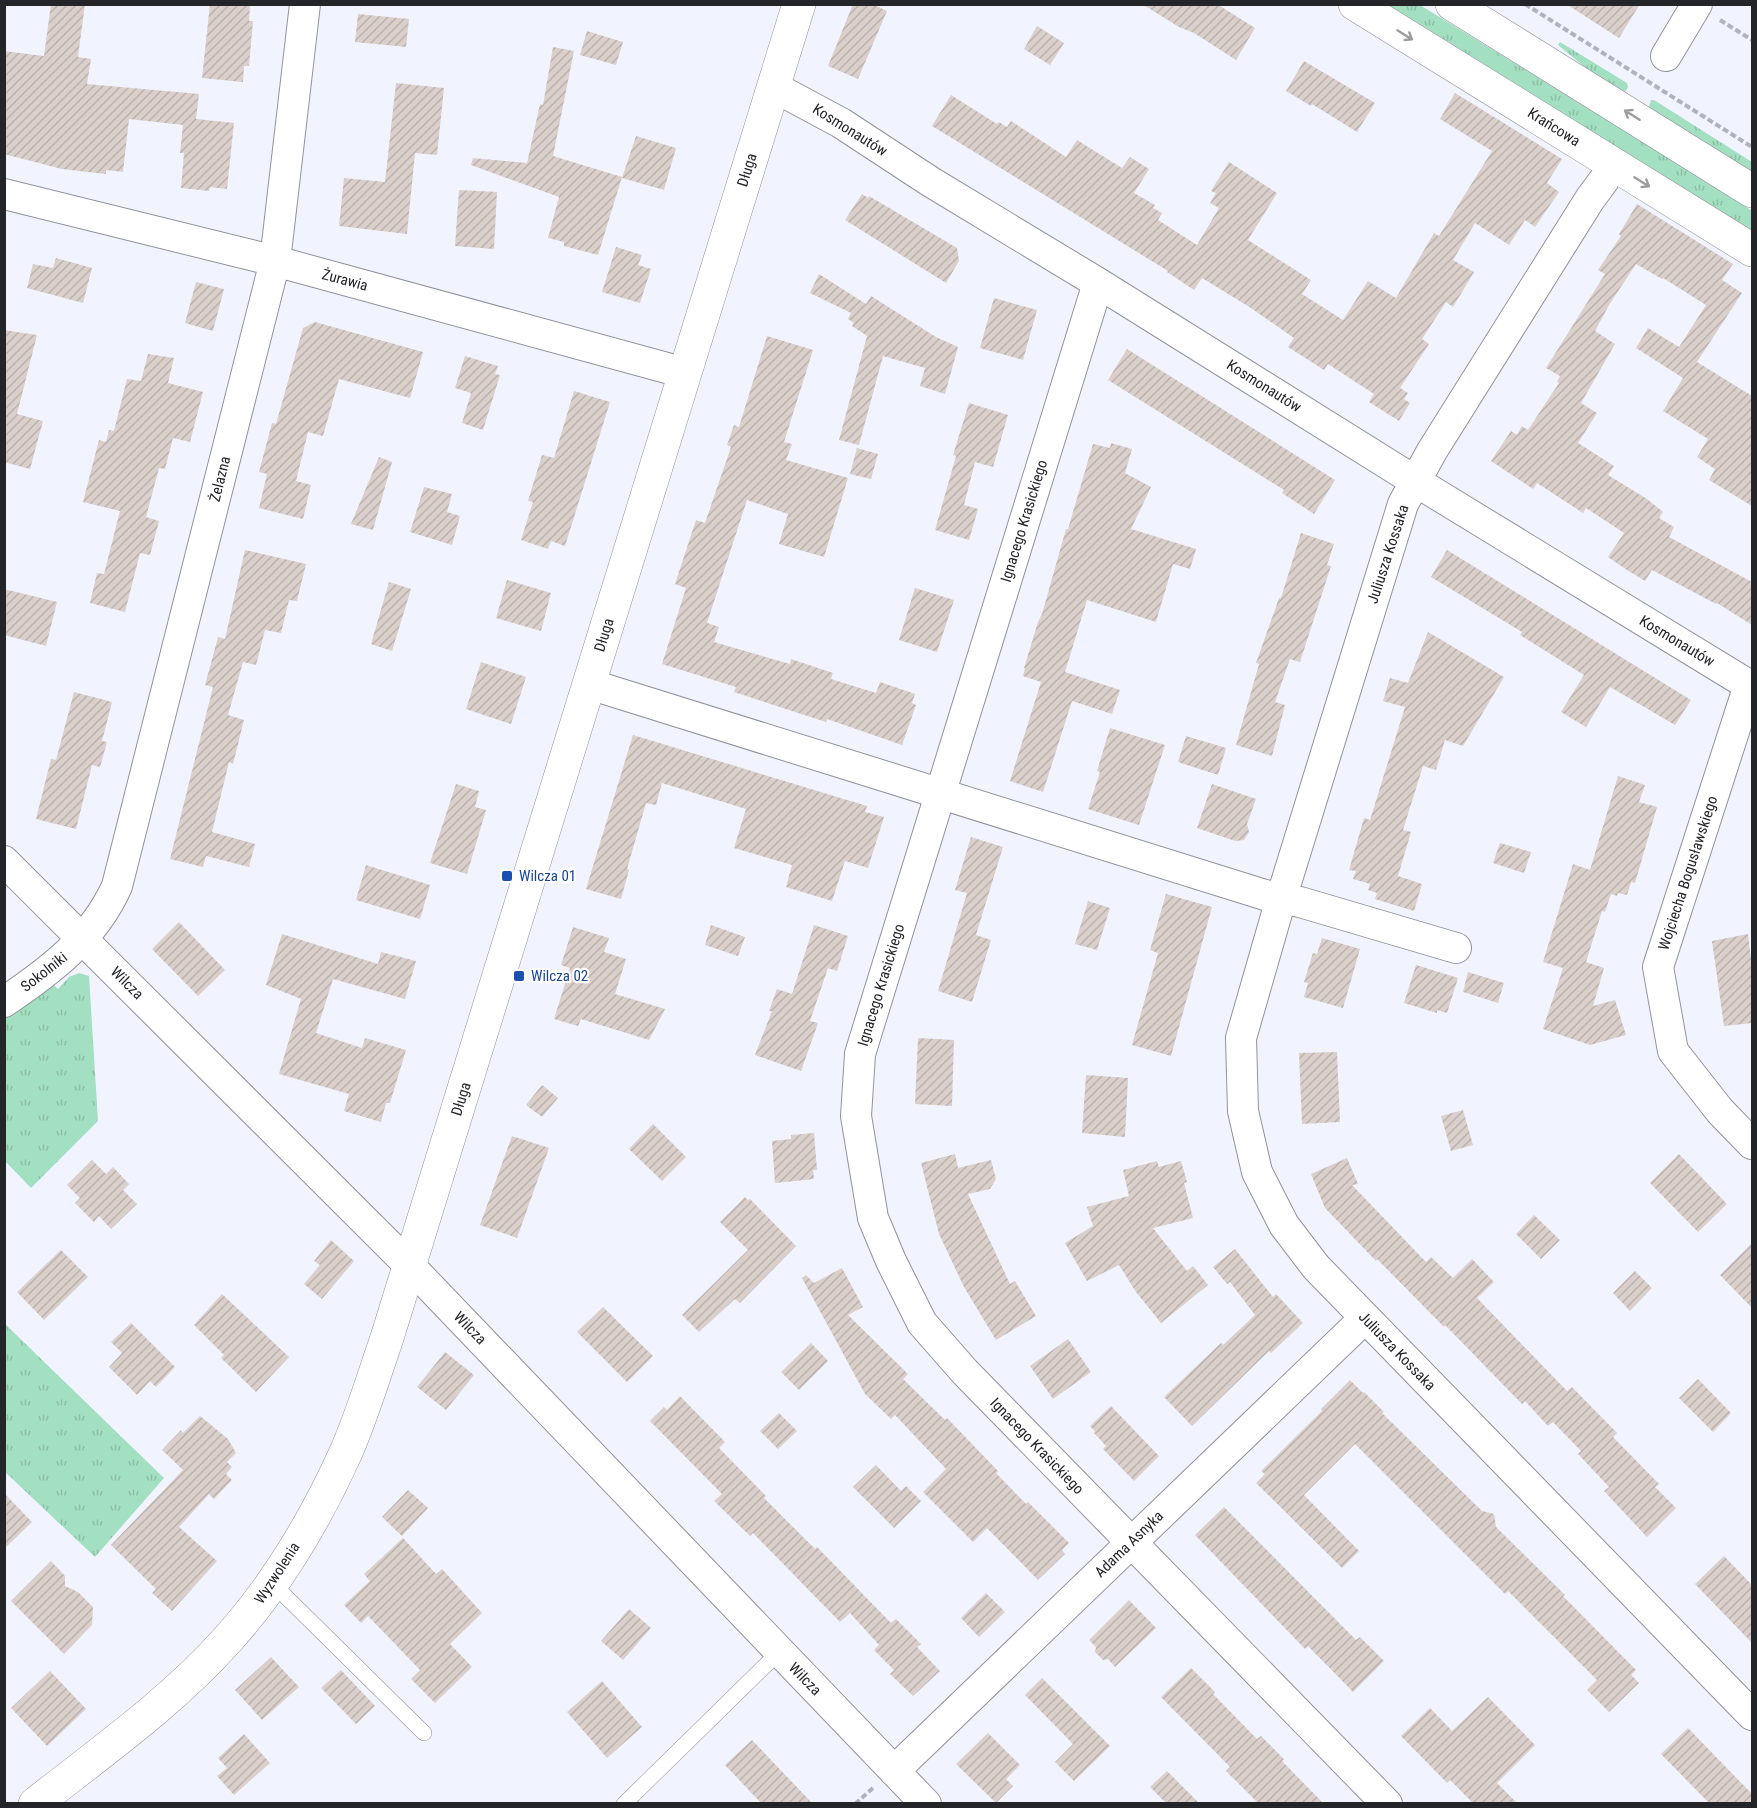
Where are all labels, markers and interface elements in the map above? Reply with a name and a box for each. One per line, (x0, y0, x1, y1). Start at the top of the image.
one-way arrow (1396, 30, 1413, 42)
street label: Kosmonautów (809, 100, 891, 160)
street label: Krańcowa (1525, 104, 1583, 150)
one-way arrow (1624, 109, 1641, 121)
street label: Długa (733, 151, 761, 189)
one-way arrow (1633, 176, 1650, 188)
street label: Żurawia (320, 265, 370, 295)
street label: Kosmonautów (1223, 356, 1305, 416)
street label: Żelazna (206, 454, 234, 504)
street label: Ignacego Krasickiego (997, 458, 1051, 584)
street label: Juliusza Kossaka (1364, 502, 1412, 606)
street label: Kosmonautów (1636, 612, 1718, 671)
street label: Długa (590, 616, 618, 654)
street label: Wojciecha Bogusławskiego (1655, 794, 1721, 952)
place label: Wilcza 01 (519, 867, 576, 885)
marker: Wilcza 01 (500, 869, 514, 883)
street label: Ignacego Krasickiego (854, 922, 908, 1048)
street label: Sokolniki (17, 948, 71, 996)
street label: Wilcza (107, 963, 147, 1003)
place label: Wilcza 02 (531, 967, 588, 985)
marker: Wilcza 02 (512, 969, 526, 983)
street label: Długa (447, 1080, 475, 1118)
street label: Wilcza (450, 1308, 490, 1348)
street label: Juliusza Kossaka (1355, 1308, 1439, 1394)
street label: Ignacego Krasickiego (986, 1394, 1088, 1498)
street label: Adama Asnyka (1091, 1507, 1167, 1581)
street label: Wyzwolenia (250, 1539, 304, 1607)
street label: Wilcza (785, 1659, 825, 1699)

